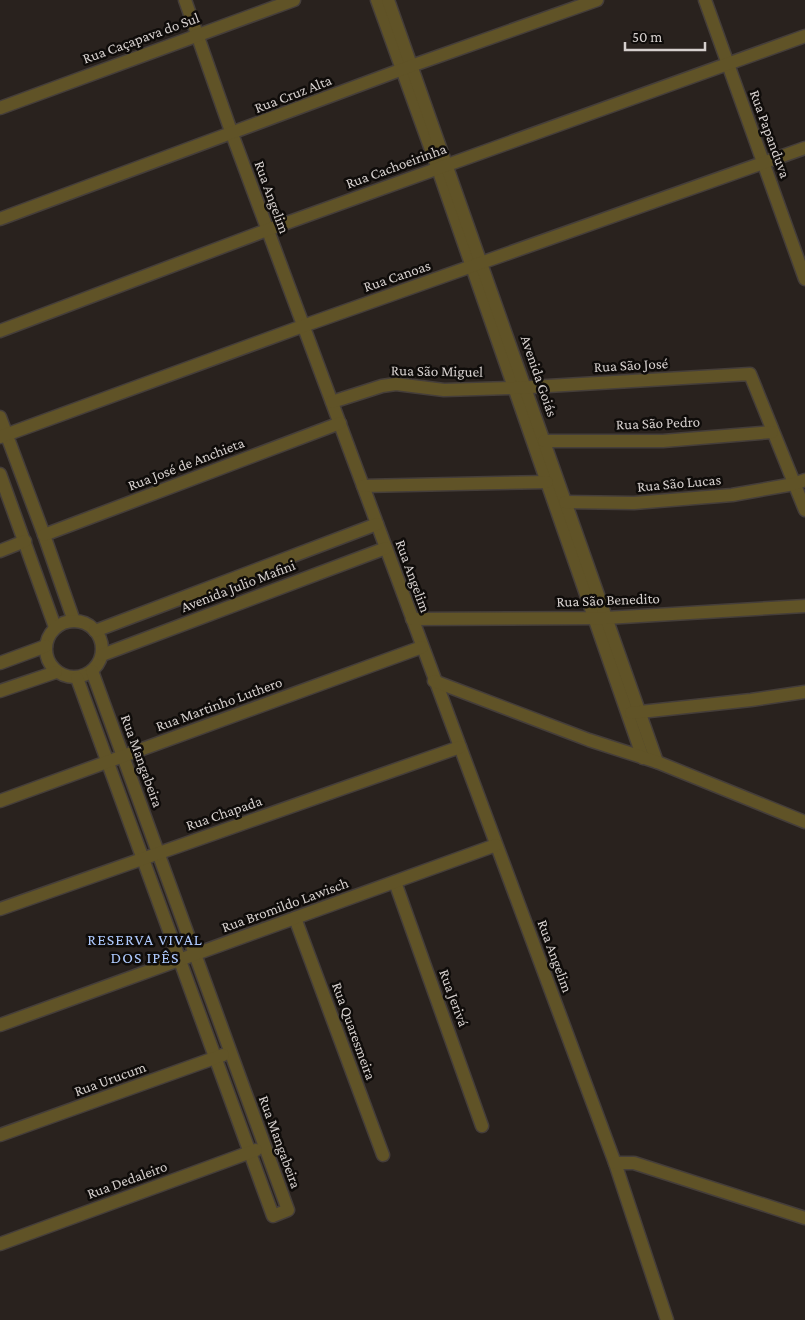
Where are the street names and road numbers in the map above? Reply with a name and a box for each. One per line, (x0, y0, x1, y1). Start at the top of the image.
street label: Rua Caçapava do Sul (80, 9, 202, 68)
street label: Rua Cruz Alta (252, 72, 334, 116)
street label: Rua Papanduva (746, 88, 793, 181)
street label: Rua Cachoeirinha (343, 140, 449, 192)
street label: Rua Angelim (251, 158, 293, 236)
street label: Rua Canoas (361, 257, 433, 295)
street label: Avenida Goiás (518, 333, 560, 419)
street label: Rua São José (593, 355, 669, 376)
street label: Rua São Miguel (391, 362, 483, 381)
street label: Rua São Pedro (616, 414, 700, 432)
street label: Rua José de Anchieta (125, 434, 247, 495)
street label: Rua São Lucas (636, 471, 722, 495)
street label: Rua Angelim (392, 537, 434, 615)
street label: Avenida Julio Mafini (179, 557, 298, 616)
street label: Rua São Benedito (556, 590, 660, 610)
street label: Rua Martinho Luthero (154, 674, 284, 734)
street label: Rua Mangabeira (117, 712, 166, 810)
street label: Rua Chapada (184, 793, 264, 834)
street label: Rua Bromildo Lawisch (219, 875, 351, 935)
street label: Rua Angelim (534, 917, 576, 995)
street label: Rua Jerivá (435, 967, 472, 1029)
street label: Rua Quaresmeira (329, 980, 379, 1082)
street label: Rua Urucum (72, 1059, 148, 1099)
street label: Rua Mangabeira (255, 1093, 304, 1191)
street label: Rua Dedaleiro (85, 1158, 169, 1202)

